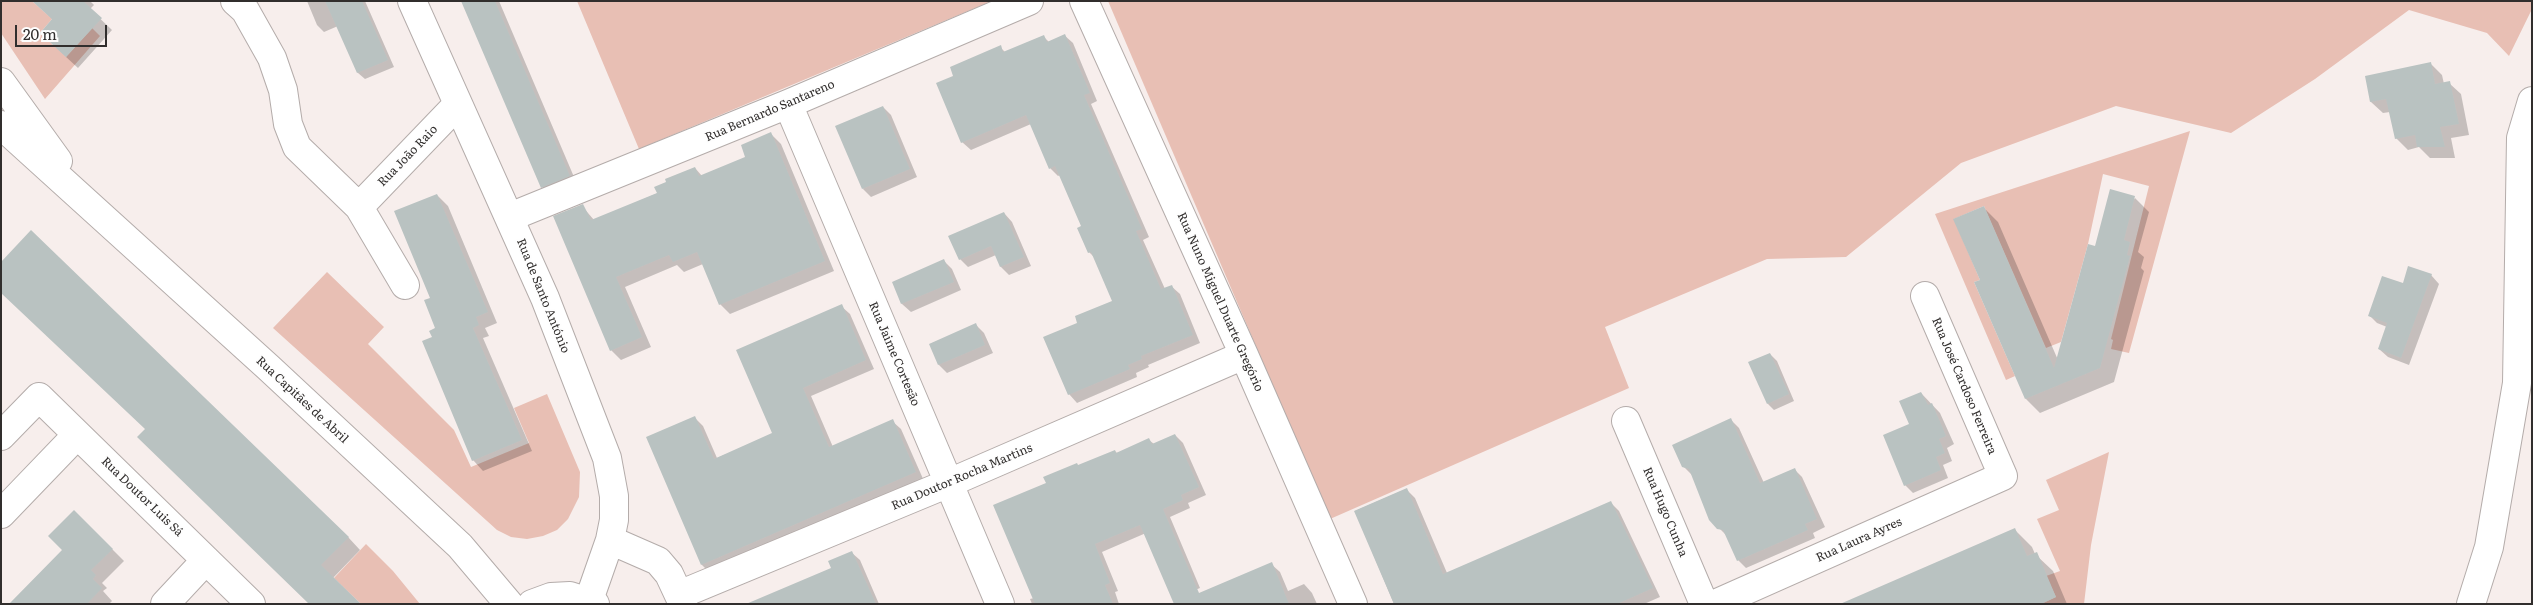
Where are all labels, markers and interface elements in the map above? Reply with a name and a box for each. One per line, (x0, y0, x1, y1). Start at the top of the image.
scale bar (18, 15, 110, 47)
text: 20 m (23, 22, 57, 45)
street label: Rua Bernardo Santareno (703, 77, 837, 145)
street label: Rua João Raio (375, 122, 441, 190)
street label: Rua Nuno Miguel Duarte Gregório (1174, 210, 1266, 394)
street label: Rua de Santo António (513, 236, 573, 356)
street label: Rua Jaime Cortesão (865, 300, 923, 408)
street label: Rua José Cardoso Ferreira (1929, 315, 1999, 457)
street label: Rua Capitães de Abril (253, 354, 351, 446)
street label: Rua Doutor Rocha Martins (889, 441, 1035, 513)
street label: Rua Doutor Luis Sá (98, 454, 186, 540)
street label: Rua Hugo Cunha (1640, 465, 1690, 559)
street label: Rua Laura Ayres (1814, 515, 1904, 565)

